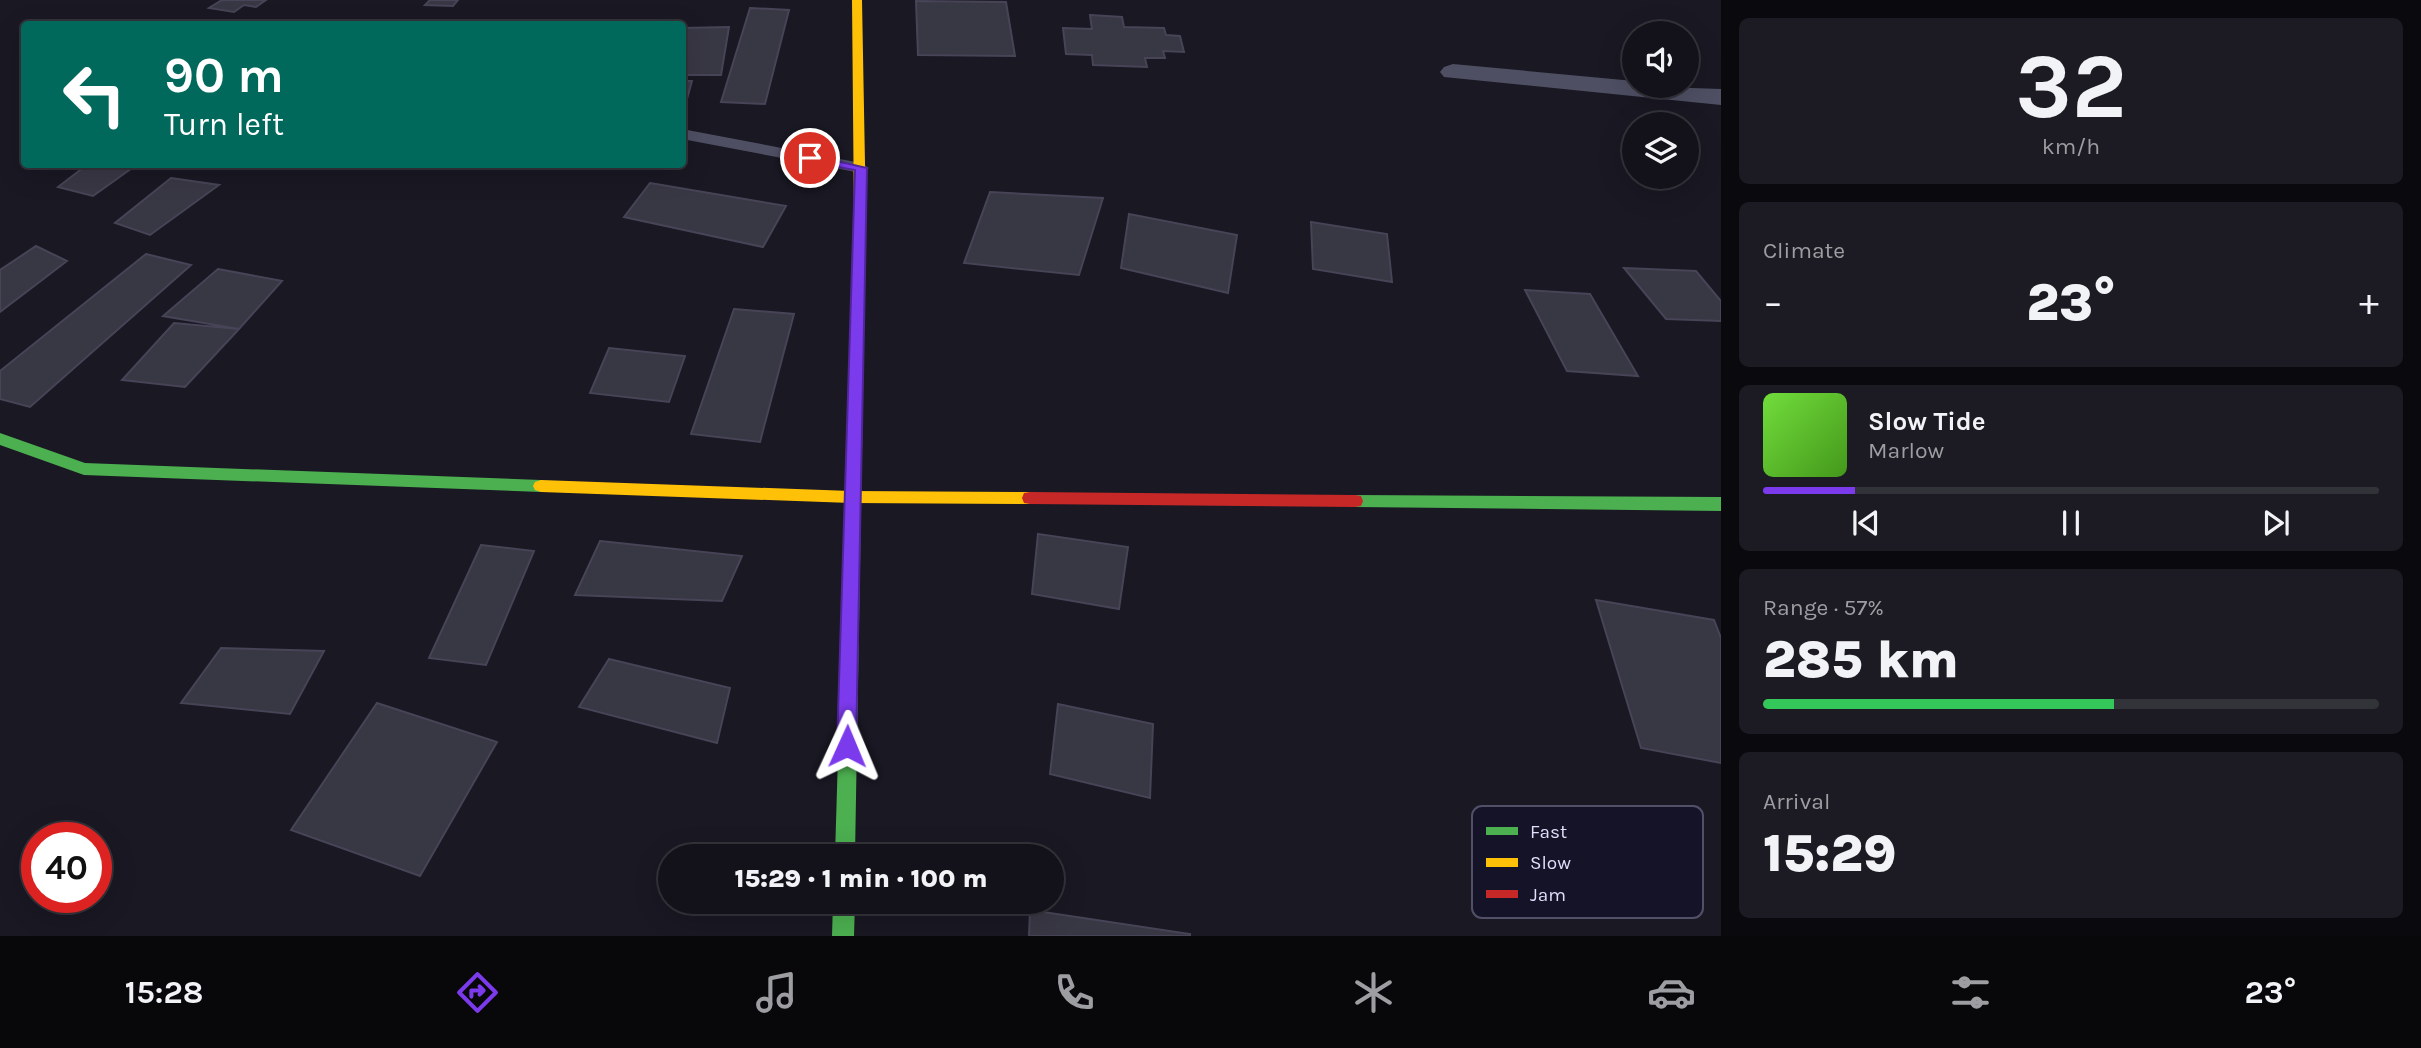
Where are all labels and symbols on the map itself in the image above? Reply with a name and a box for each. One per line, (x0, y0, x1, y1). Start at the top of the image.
pin (780, 128, 840, 188)
position arrow (810, 709, 884, 783)
legend (1472, 806, 1703, 918)
text: Fast (1530, 821, 1567, 843)
speed limit sign: 40 (21, 822, 112, 913)
text: Slow (1530, 852, 1571, 874)
text: Jam (1530, 884, 1566, 906)

